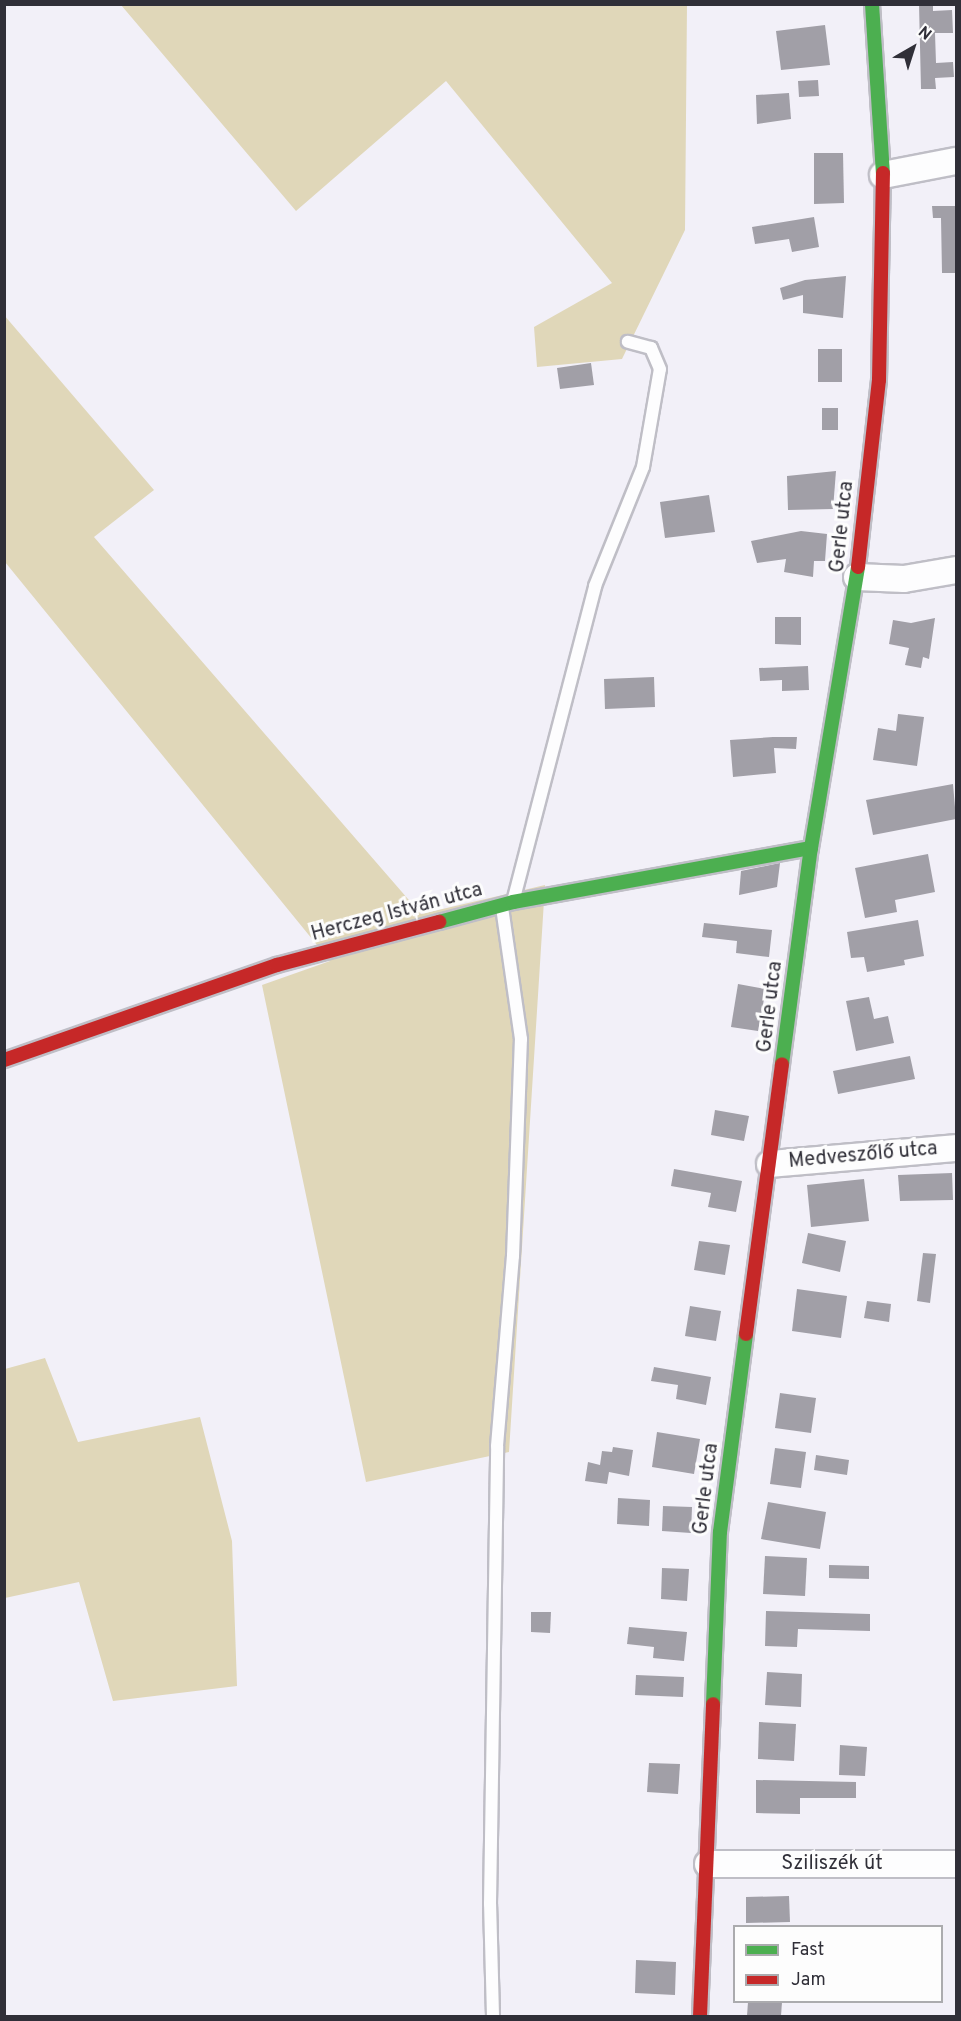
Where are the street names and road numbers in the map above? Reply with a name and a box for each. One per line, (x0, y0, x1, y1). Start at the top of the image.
street label: Gerle utca (826, 480, 860, 574)
street label: Herczeg István utca (309, 879, 485, 947)
street label: Gerle utca (753, 960, 789, 1054)
street label: Medveszőlő utca (788, 1138, 938, 1174)
street label: Gerle utca (689, 1442, 725, 1536)
street label: Sziliszék út (781, 1852, 883, 1876)

